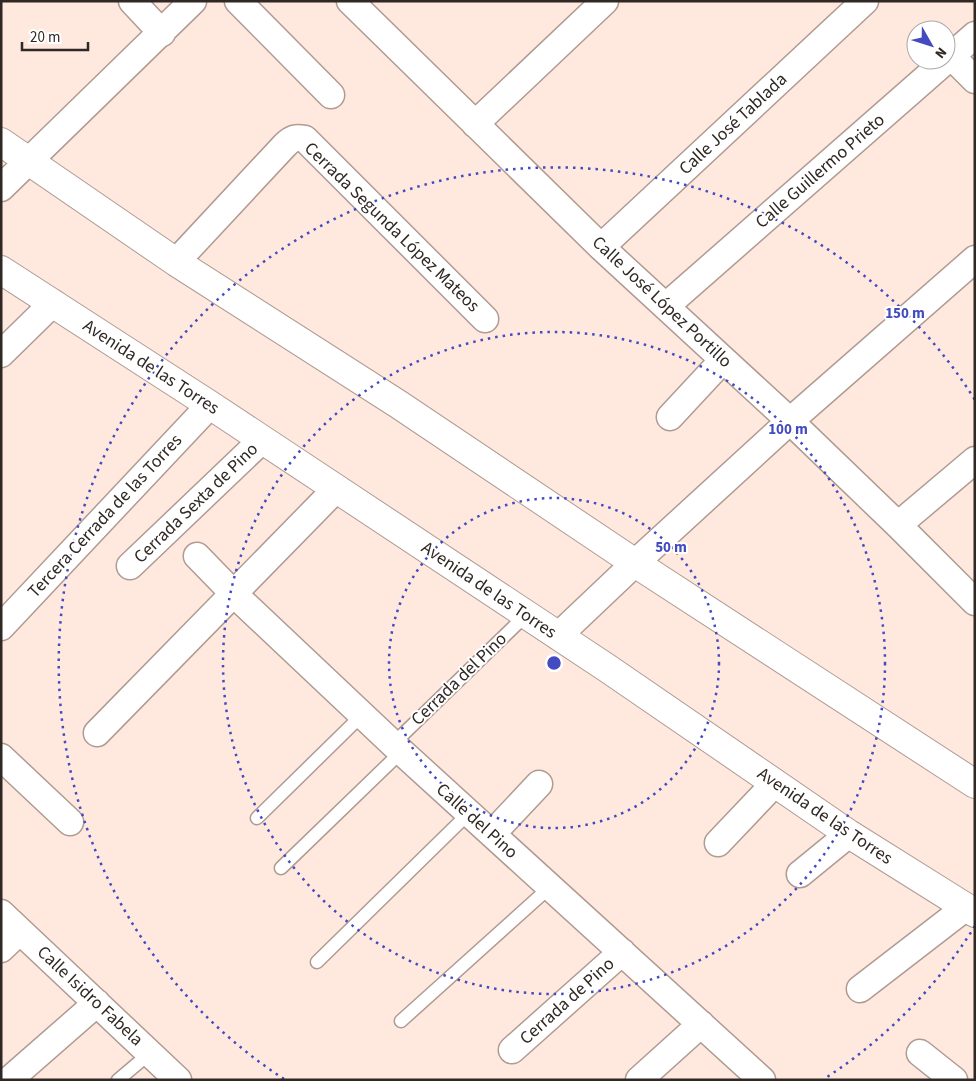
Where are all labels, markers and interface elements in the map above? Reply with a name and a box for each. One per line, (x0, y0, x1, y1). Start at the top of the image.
scale bar (22, 20, 89, 52)
north arrow (906, 20, 956, 70)
text: 20 m (30, 27, 60, 48)
text: N (930, 43, 951, 62)
street label: Calle José Tablada (673, 67, 793, 181)
street label: Calle Guillermo Prieto (750, 108, 890, 234)
street label: Cerrada Segunda López Mateos (299, 136, 485, 318)
street label: Calle José López Portillo (587, 230, 737, 374)
text: 150 m (885, 303, 925, 324)
street label: Avenida de las Torres (78, 313, 224, 421)
text: 100 m (768, 419, 808, 440)
street label: Tercera Cerrada de las Torres (22, 428, 188, 604)
street label: Cerrada Sexta de Pino (128, 437, 264, 569)
street label: Avenida de las Torres (416, 535, 562, 645)
text: 50 m (655, 537, 687, 558)
street label: Cerrada del Pino (406, 627, 512, 731)
centre of rings (545, 654, 563, 672)
street label: Avenida de las Torres (752, 761, 898, 871)
street label: Calle del Pino (431, 777, 523, 865)
street label: Calle Isidro Fabela (31, 940, 149, 1052)
street label: Cerrada de Pino (514, 952, 620, 1050)

